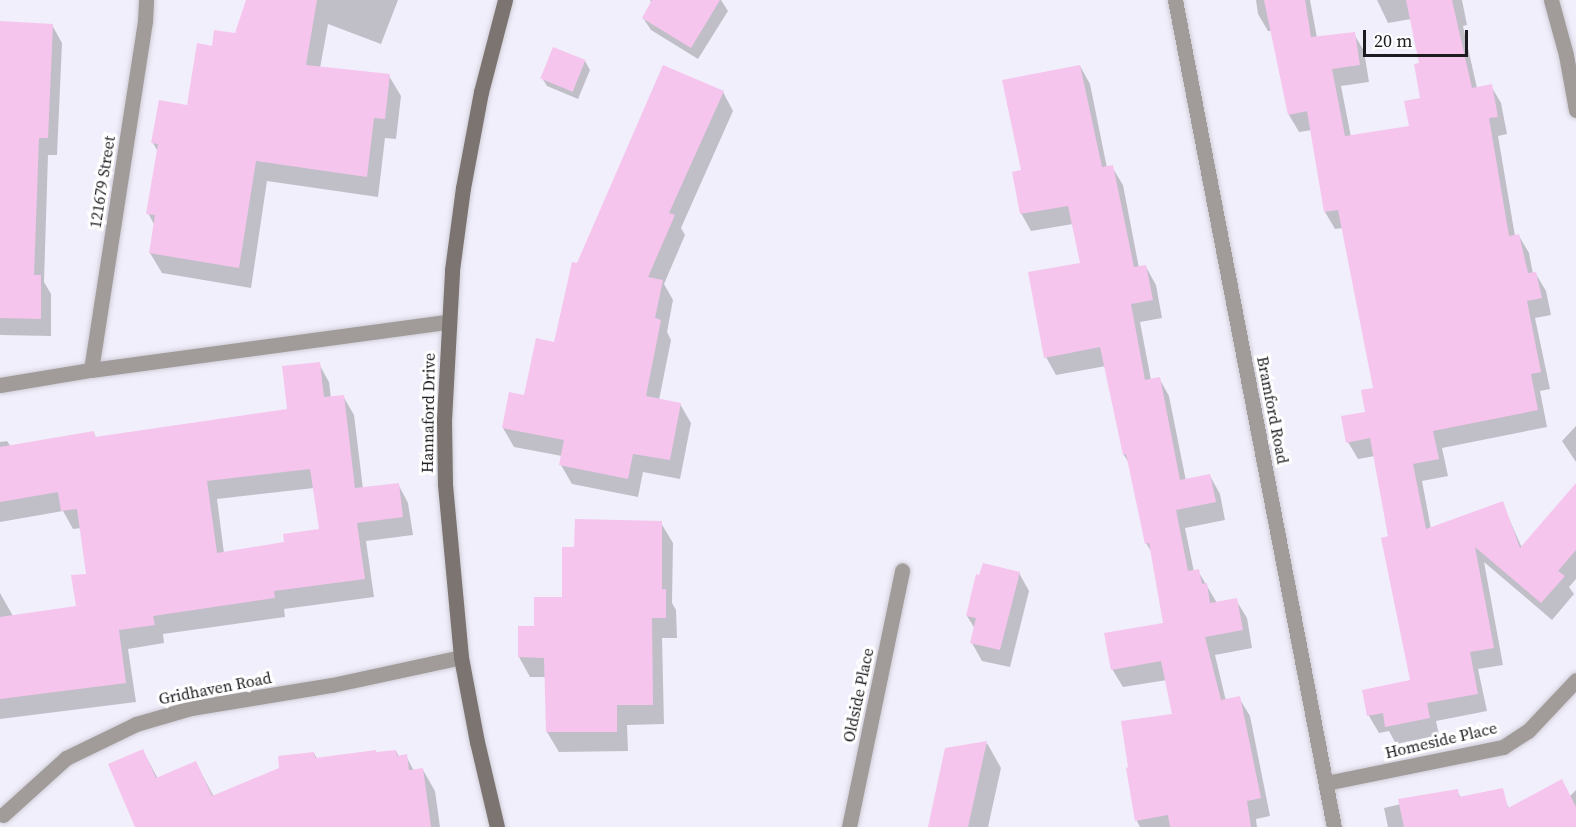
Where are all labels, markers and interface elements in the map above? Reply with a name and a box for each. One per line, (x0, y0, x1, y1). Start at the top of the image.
scale bar (1366, 18, 1471, 56)
text: 20 m (1374, 28, 1412, 53)
street label: 121679 Street (85, 135, 119, 229)
street label: Hannaford Drive (417, 353, 439, 473)
street label: Bramford Road (1253, 355, 1293, 465)
street label: Oldside Place (839, 646, 877, 744)
street label: Gridhaven Road (157, 668, 273, 708)
street label: Homeside Place (1383, 718, 1499, 762)

